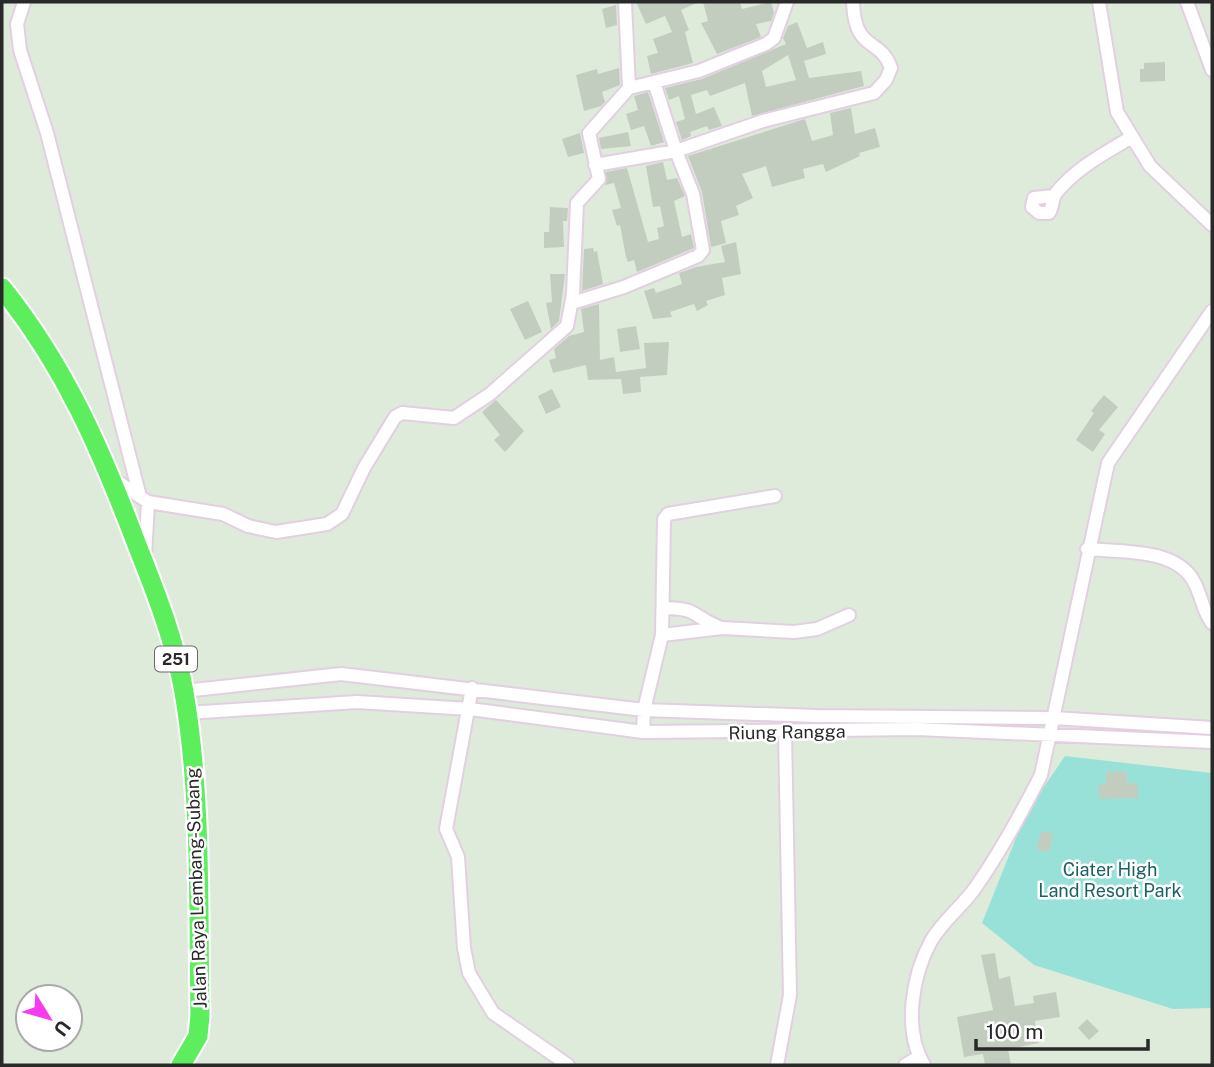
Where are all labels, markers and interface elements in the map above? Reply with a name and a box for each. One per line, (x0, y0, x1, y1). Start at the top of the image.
road number: 251 (155, 646, 197, 672)
street label: Riung Rangga (728, 720, 846, 744)
street label: Jalan Raya Lembang-Subang (181, 767, 211, 1009)
park label: Ciater High Land Resort Park (1038, 859, 1182, 901)
north arrow (14, 983, 84, 1053)
scale bar (976, 1007, 1148, 1052)
text: U (50, 1016, 76, 1040)
text: 100 m (986, 1019, 1043, 1044)

